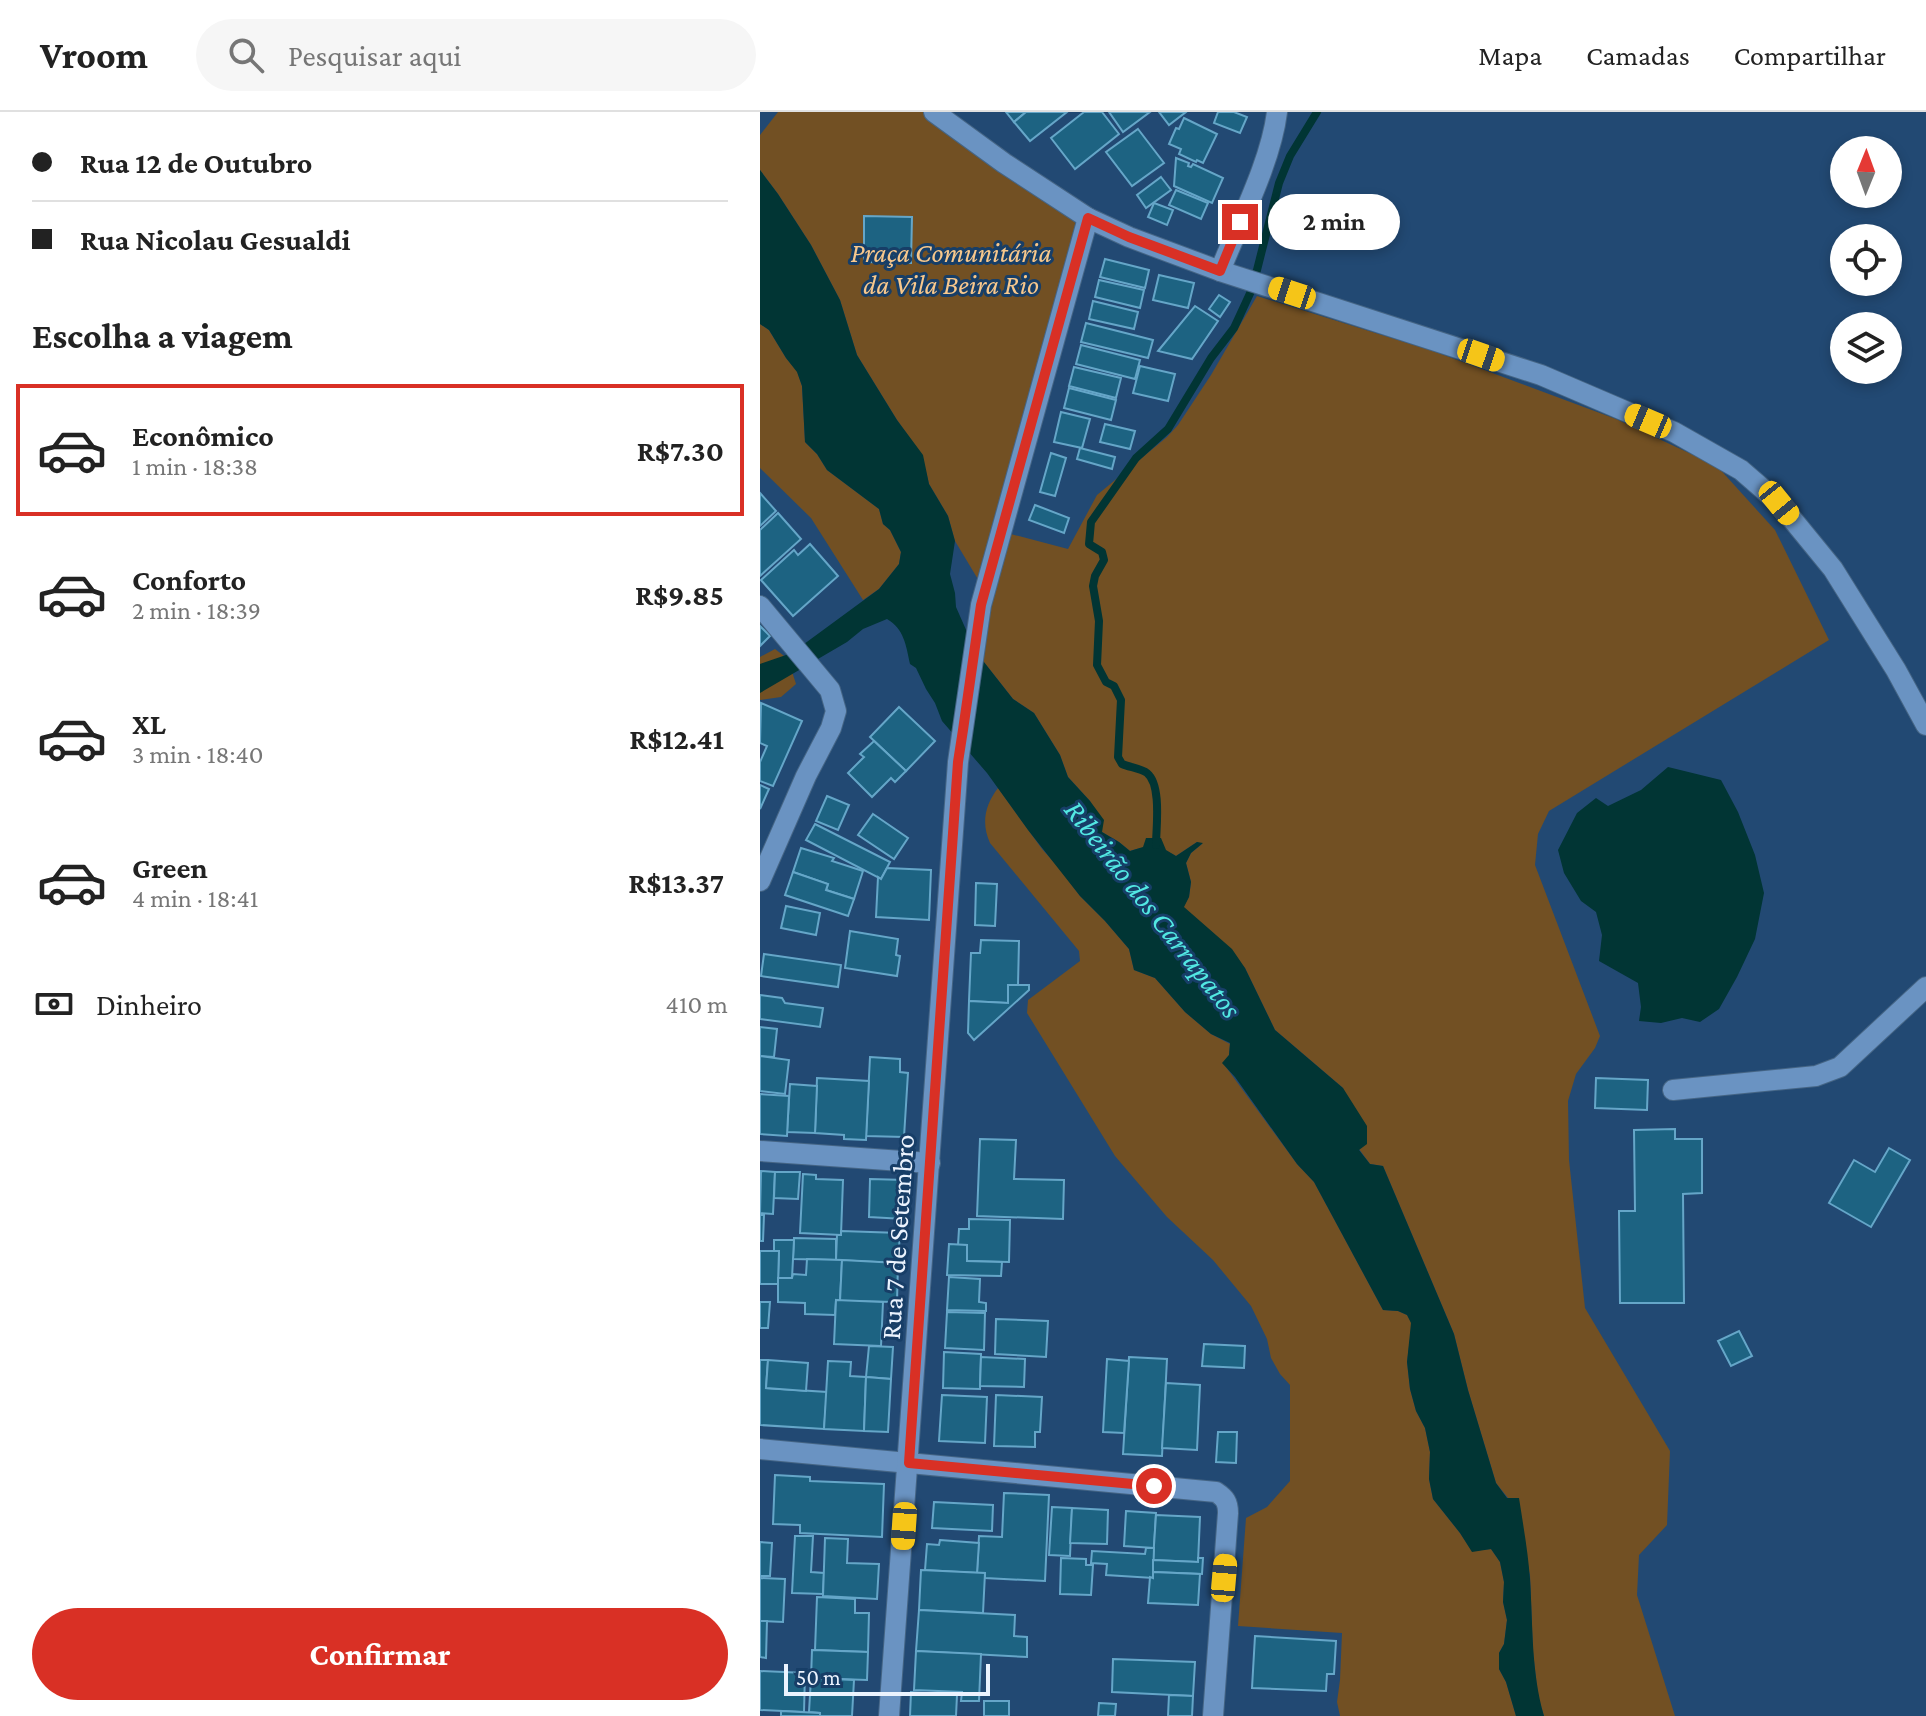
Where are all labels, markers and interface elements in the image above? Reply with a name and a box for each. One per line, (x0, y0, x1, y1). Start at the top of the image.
search box (196, 19, 756, 91)
icon: search (224, 33, 268, 77)
text: Vroom (40, 34, 148, 76)
text: Pesquisar aqui (288, 39, 461, 72)
text: Mapa (1478, 40, 1542, 71)
text: Camadas (1586, 40, 1690, 71)
text: Compartilhar (1734, 40, 1886, 71)
north arrow (1830, 136, 1902, 208)
map controls (1830, 136, 1902, 384)
text: Rua 12 de Outubro (80, 146, 312, 179)
callout: 2 min (1268, 194, 1400, 250)
route end (1222, 204, 1258, 240)
text: 2 min (1303, 207, 1365, 236)
text: Rua Nicolau Gesualdi (80, 223, 350, 256)
button: locate (1830, 224, 1902, 296)
park label: Praça Comunitária da Vila Beira Rio (850, 237, 1052, 300)
car (1265, 274, 1319, 312)
button: layers (1830, 312, 1902, 384)
text: Escolha a viagem (32, 316, 293, 356)
car (1454, 336, 1508, 374)
car (1621, 401, 1675, 441)
icon: car (36, 414, 108, 486)
text: Econômico (132, 419, 274, 452)
text: R$7.30 (637, 434, 724, 467)
text: 1 min · 18:38 (132, 452, 258, 481)
car (1755, 477, 1803, 529)
icon: car (36, 558, 108, 630)
text: Conforto (132, 563, 246, 596)
text: R$9.85 (635, 578, 724, 611)
text: 2 min · 18:39 (132, 596, 261, 625)
icon: car (36, 702, 108, 774)
text: XL (132, 707, 166, 740)
text: R$12.41 (629, 722, 724, 755)
text: 3 min · 18:40 (132, 740, 263, 769)
water label: Ribeirão dos Carrapatos (1057, 793, 1249, 1025)
icon: car (36, 846, 108, 918)
text: Green (132, 851, 208, 884)
text: R$13.37 (628, 866, 724, 899)
text: 4 min · 18:41 (132, 884, 258, 913)
icon: cash (32, 982, 76, 1026)
text: Dinheiro (96, 988, 202, 1021)
text: 410 m (666, 990, 728, 1019)
street label: Rua 7 de Setembro (875, 1133, 920, 1341)
route start (1136, 1468, 1172, 1504)
car (890, 1501, 918, 1551)
car (1210, 1553, 1238, 1603)
button: Confirmar (32, 1608, 728, 1700)
scale bar (784, 1660, 990, 1696)
text: 50 m (796, 1665, 841, 1690)

